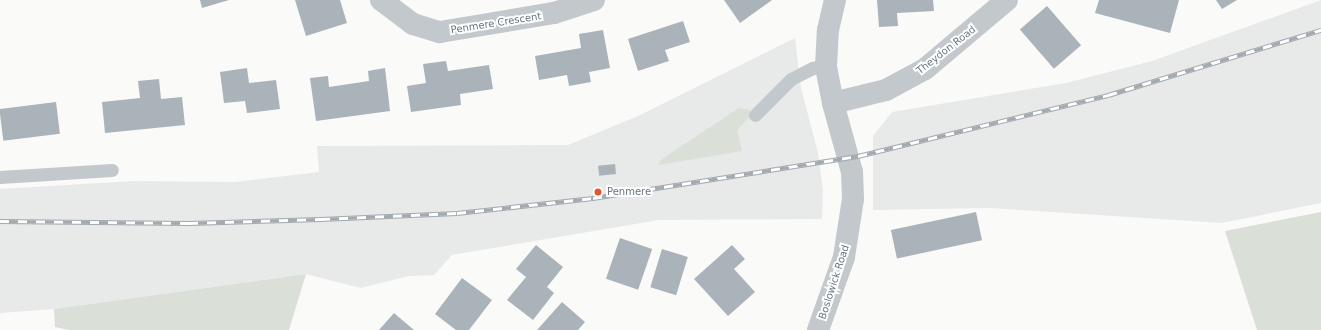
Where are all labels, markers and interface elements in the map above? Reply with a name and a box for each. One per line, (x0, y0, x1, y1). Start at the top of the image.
street label: Penmere Crescent (450, 10, 542, 36)
street label: Theydon Road (914, 23, 978, 77)
marker: Penmere (592, 186, 604, 198)
place label: Penmere (607, 186, 651, 198)
street label: Boslowick Road (816, 243, 852, 321)

